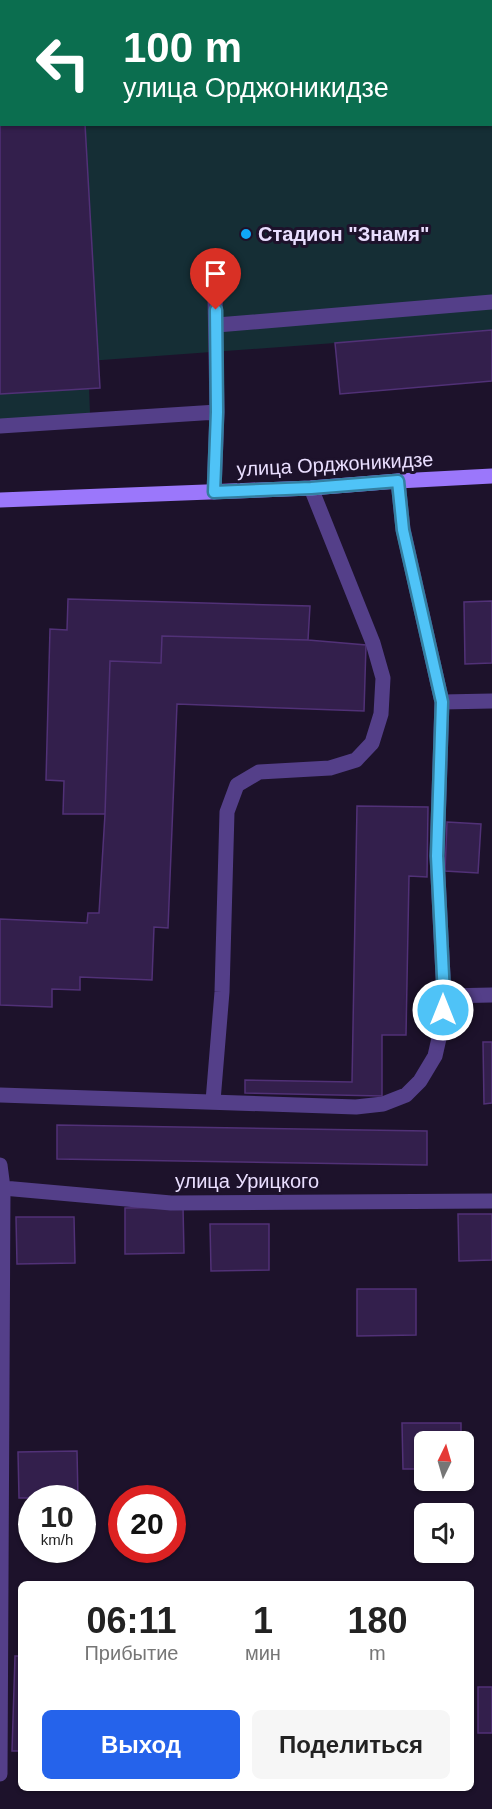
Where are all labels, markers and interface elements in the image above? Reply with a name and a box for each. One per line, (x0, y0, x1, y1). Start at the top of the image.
icon: left (24, 24, 102, 102)
text: 100 m (123, 24, 242, 71)
text: улица Орджоникидзе (123, 73, 389, 103)
place label: Стадион "Знамя" (258, 223, 429, 245)
marker: Стадион "Знамя" (239, 227, 253, 241)
pin (190, 248, 241, 310)
icon: arrive (199, 257, 232, 290)
street label: улица Орджоникидзе (236, 448, 434, 480)
position arrow (411, 978, 475, 1042)
street label: улица Урицкого (175, 1170, 319, 1192)
north arrow (414, 1431, 474, 1491)
map controls (414, 1431, 474, 1563)
speed limit sign: 20 (108, 1485, 186, 1563)
text: 10 (40, 1500, 74, 1533)
button: sound (414, 1503, 474, 1563)
text: km/h (41, 1531, 73, 1548)
text: 06:11 (86, 1600, 177, 1641)
text: 1 (253, 1600, 273, 1641)
text: 180 (347, 1600, 407, 1641)
text: Прибытие (84, 1642, 178, 1664)
text: мин (245, 1642, 281, 1664)
text: m (369, 1642, 386, 1664)
button: Выход (42, 1710, 240, 1779)
button: Поделиться (252, 1710, 450, 1779)

